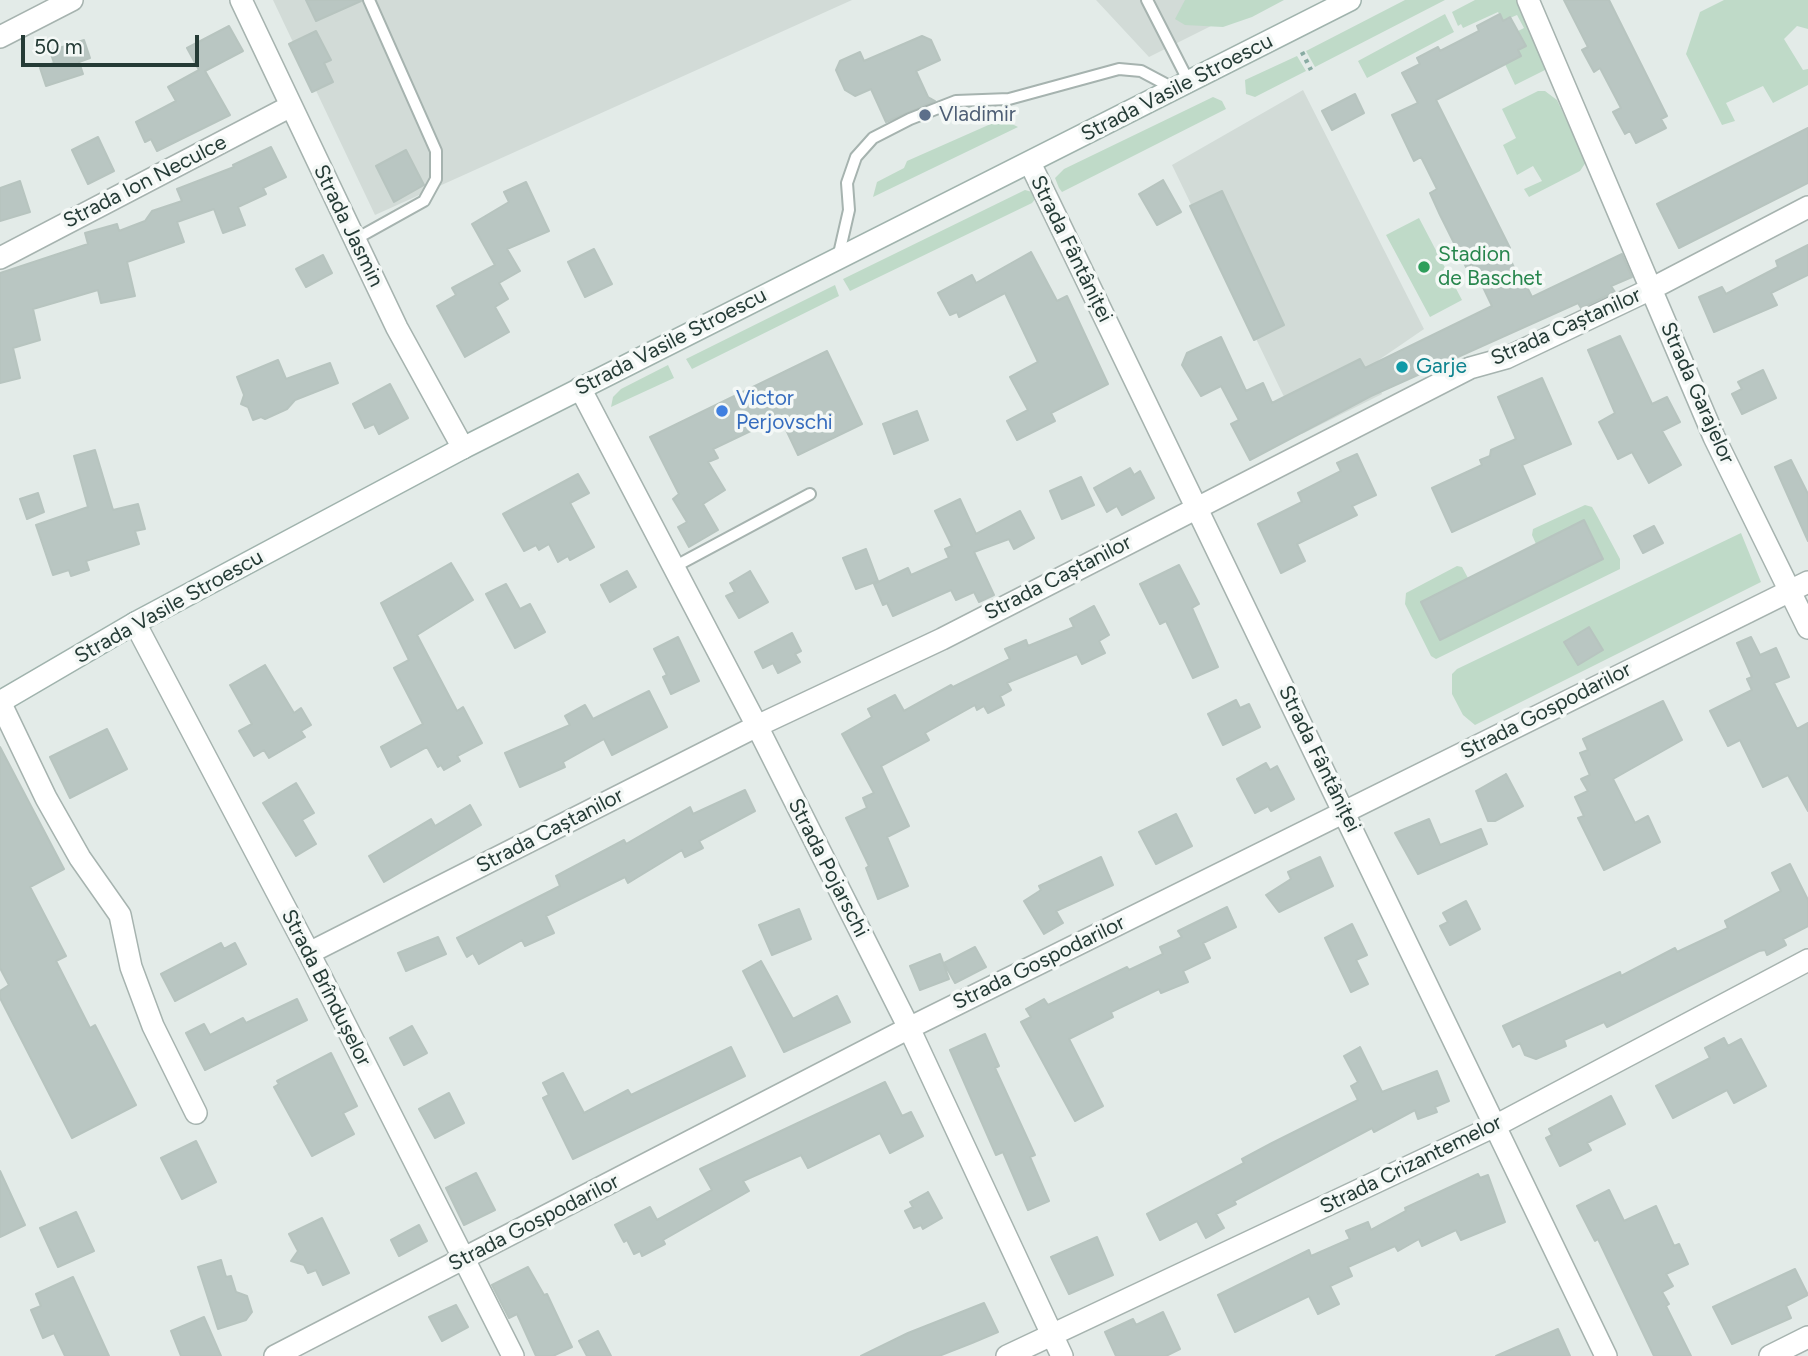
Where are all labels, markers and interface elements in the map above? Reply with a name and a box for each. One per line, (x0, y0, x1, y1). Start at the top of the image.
scale bar (24, 21, 203, 65)
street label: Strada Vasile Stroescu (1077, 29, 1277, 147)
text: 50 m (34, 34, 83, 59)
place label: Vladimir (939, 102, 1016, 128)
marker: Vladimir (917, 107, 933, 123)
street label: Strada Ion Neculce (59, 130, 231, 234)
street label: Strada Jasmin (308, 161, 388, 291)
street label: Strada Fântâniței (1025, 172, 1117, 326)
place label: Stadion de Baschet (1438, 242, 1543, 292)
marker: Stadion de Baschet (1416, 259, 1432, 275)
street label: Strada Vasile Stroescu (571, 283, 771, 401)
street label: Strada Caștanilor (1487, 283, 1645, 371)
street label: Strada Garajelor (1655, 318, 1739, 468)
place label: Garje (1416, 354, 1467, 380)
marker: Garje (1394, 359, 1410, 375)
place label: Victor Perjovschi (736, 386, 833, 436)
marker: Victor Perjovschi (714, 403, 730, 419)
street label: Strada Caștanilor (980, 530, 1136, 626)
street label: Strada Vasile Stroescu (70, 545, 268, 669)
street label: Strada Gospodarilor (1456, 657, 1636, 765)
street label: Strada Fântâniței (1273, 682, 1365, 836)
street label: Strada Caștanilor (472, 783, 628, 879)
street label: Strada Pojarschi (782, 794, 874, 942)
street label: Strada Brîndușelor (276, 905, 376, 1071)
street label: Strada Gospodarilor (949, 910, 1129, 1016)
street label: Strada Crizantemelor (1316, 1110, 1506, 1220)
street label: Strada Gospodarilor (444, 1169, 624, 1277)

